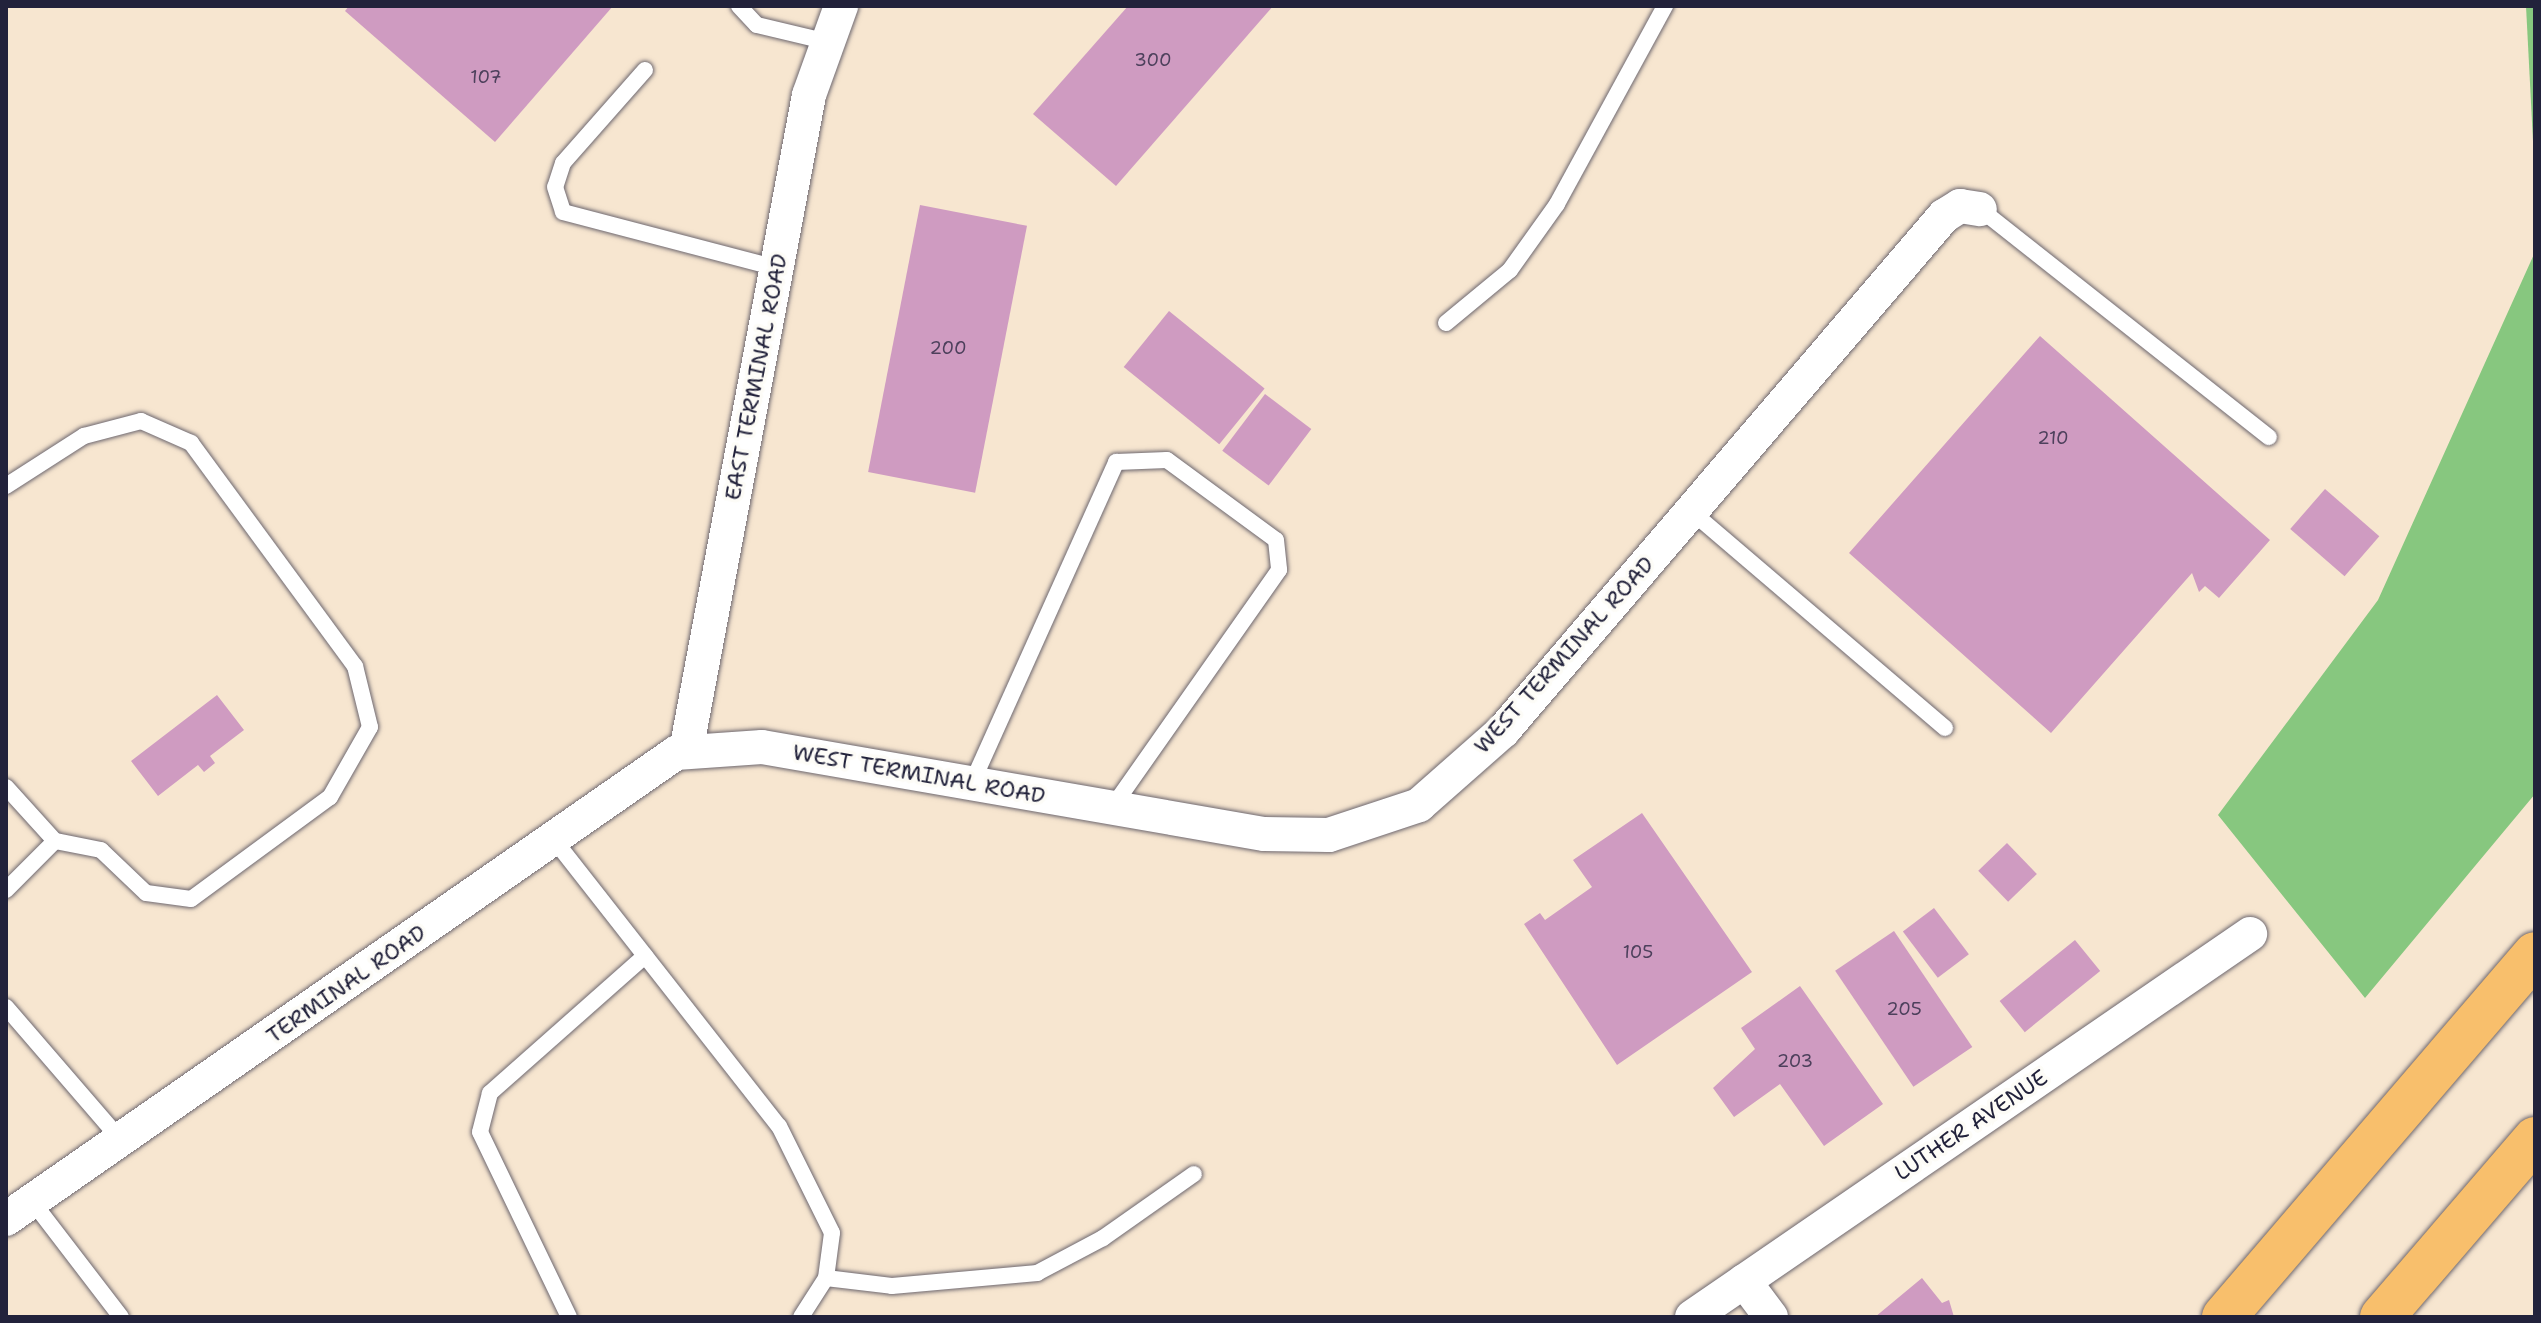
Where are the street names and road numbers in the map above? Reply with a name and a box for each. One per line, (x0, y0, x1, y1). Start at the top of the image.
street label: EAST TERMINAL ROAD (719, 252, 793, 502)
street label: WEST TERMINAL ROAD (1469, 551, 1659, 759)
street label: WEST TERMINAL ROAD (791, 739, 1047, 809)
street label: TERMINAL ROAD (261, 919, 431, 1049)
street label: LUTHER AVENUE (1889, 1064, 2053, 1186)

